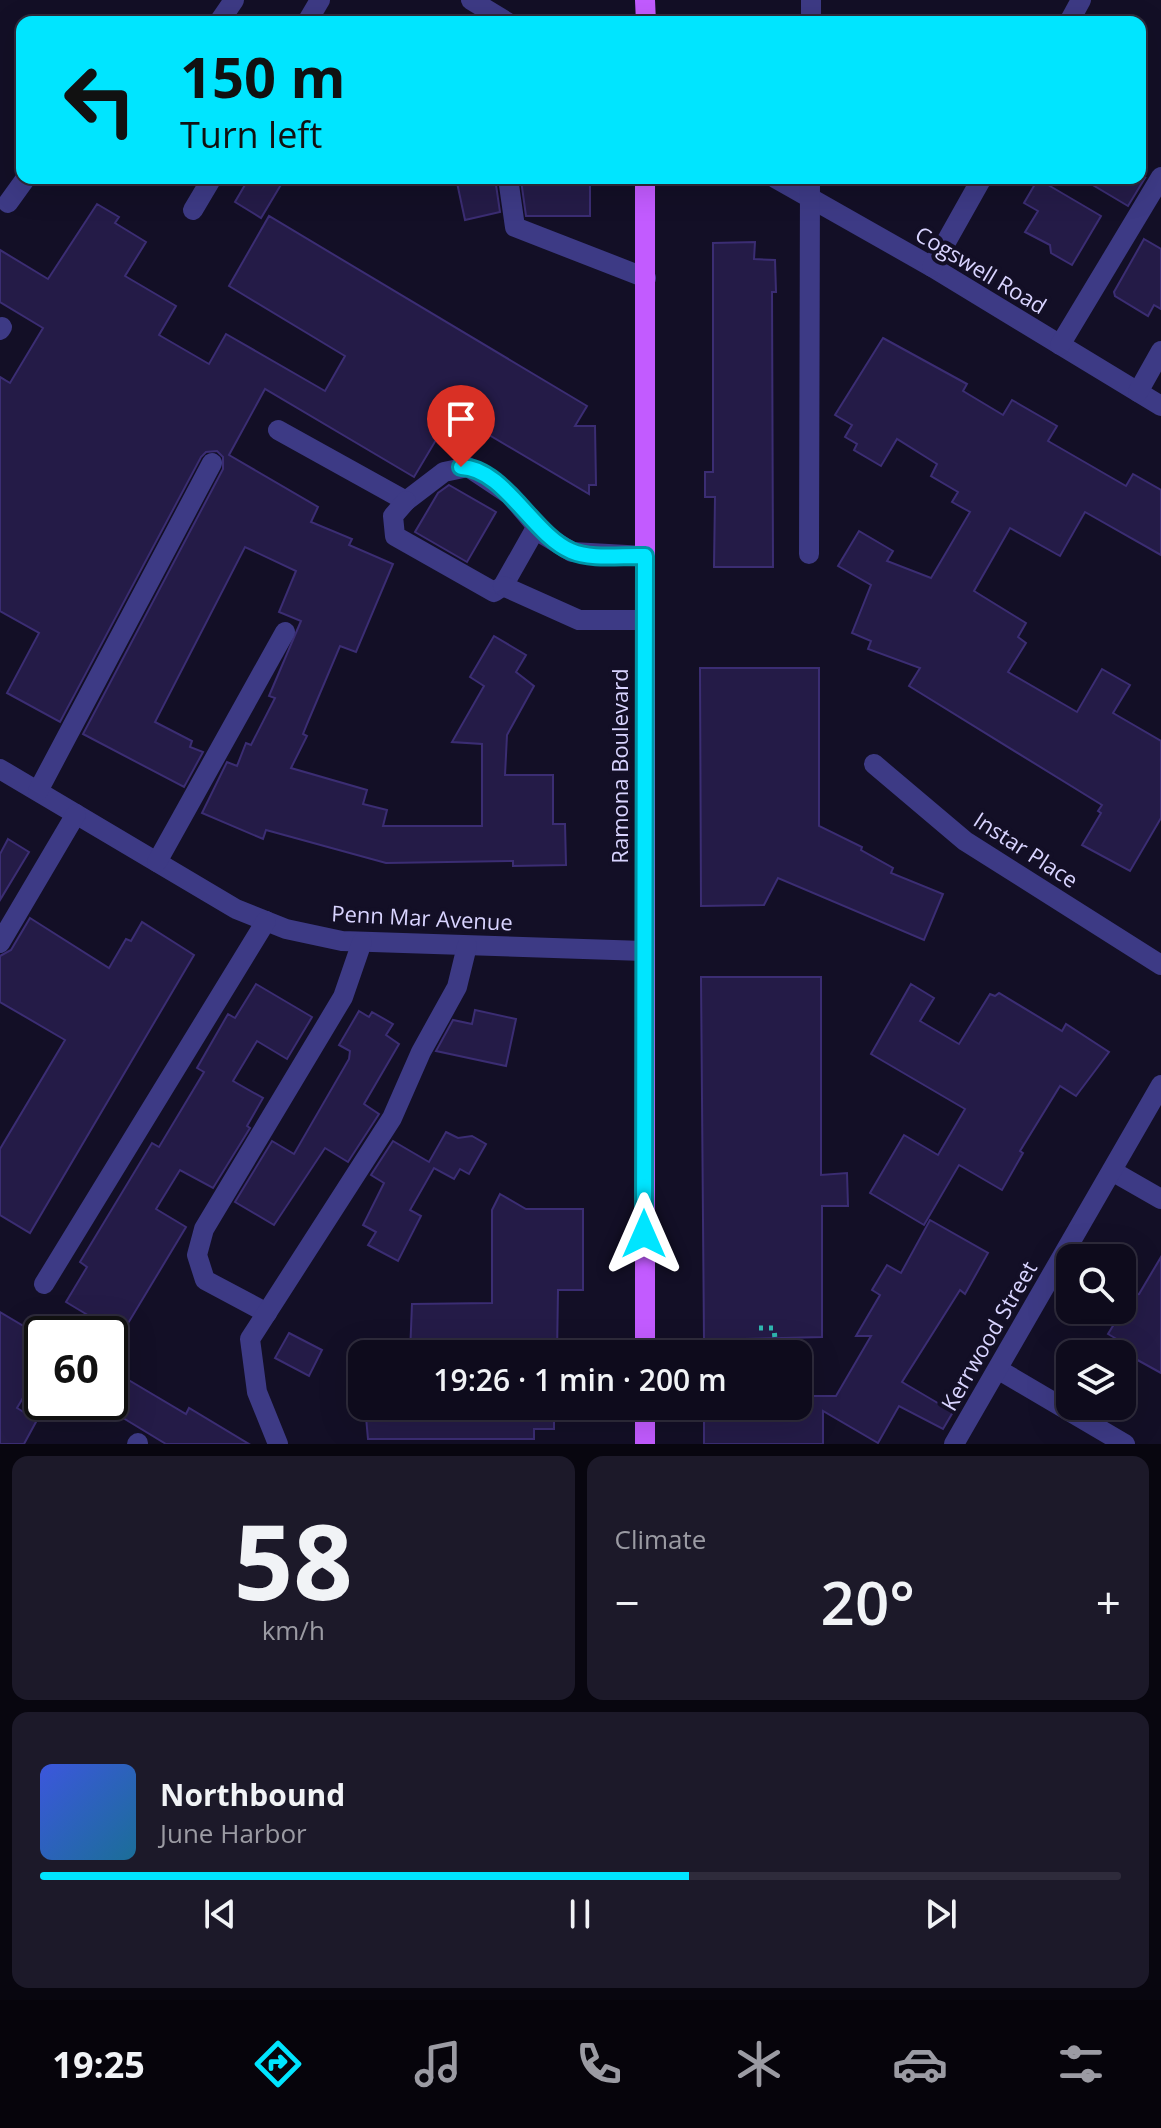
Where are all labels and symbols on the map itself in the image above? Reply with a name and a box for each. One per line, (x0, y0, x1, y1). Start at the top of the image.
street label: Cogswell Road (910, 218, 1053, 320)
pin (427, 385, 495, 467)
street label: Ramona Boulevard (604, 668, 634, 864)
street label: Instar Place (969, 804, 1085, 894)
street label: Penn Mar Avenue (331, 897, 514, 937)
position arrow (602, 1192, 686, 1276)
street label: Kerrwood Street (933, 1255, 1043, 1416)
speed limit sign: 60 (24, 1316, 128, 1420)

